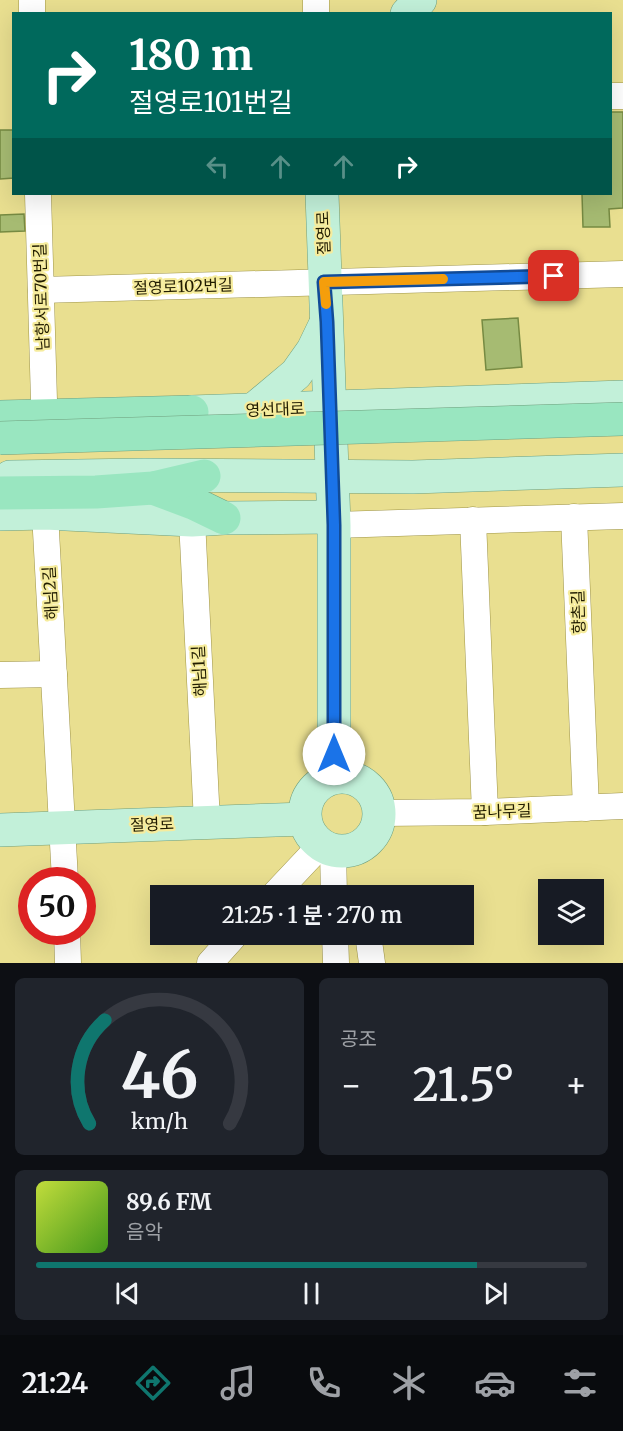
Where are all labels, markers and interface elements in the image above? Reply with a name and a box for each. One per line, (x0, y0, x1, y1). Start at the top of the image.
text: 180 m (129, 29, 253, 81)
icon: right (30, 36, 108, 114)
text: 절영로101번길 (129, 85, 293, 119)
icon: left (201, 150, 234, 183)
icon: ahead (264, 150, 297, 183)
icon: ahead (327, 150, 360, 183)
icon: right (390, 150, 423, 183)
street label: 절영로 (312, 210, 334, 255)
street label: 남항서로70번길 (29, 243, 53, 351)
pin (528, 250, 579, 301)
icon: arrive (537, 259, 570, 292)
street label: 절영로102번길 (133, 274, 233, 298)
street label: 영선대로 (245, 398, 305, 420)
street label: 해님2길 (39, 566, 61, 620)
street label: 향촌길 (567, 590, 589, 634)
street label: 해님1길 (188, 645, 210, 697)
position arrow (302, 722, 366, 786)
street label: 꿈나무길 (472, 800, 532, 822)
street label: 절영로 (130, 813, 175, 835)
speed limit sign: 50 (18, 867, 96, 945)
map controls (538, 879, 604, 945)
button: layers (538, 879, 604, 945)
text: 21:25 · 1 분 · 270 m (222, 901, 402, 929)
text: 공조 (340, 1026, 377, 1051)
text: 46 (121, 1037, 198, 1115)
text: 21.5° (412, 1057, 515, 1113)
text: − (340, 1065, 362, 1106)
text: + (565, 1065, 587, 1106)
text: km/h (131, 1108, 188, 1135)
text: 89.6 FM (126, 1188, 212, 1216)
text: 음악 (126, 1219, 163, 1244)
icon: previous (111, 1277, 144, 1310)
icon: pause (295, 1277, 328, 1310)
icon: next (479, 1277, 512, 1310)
icon: directions (132, 1362, 174, 1404)
icon: music (217, 1362, 259, 1404)
icon: phone (303, 1362, 345, 1404)
icon: climate (388, 1362, 430, 1404)
icon: car (474, 1362, 516, 1404)
icon: filters (559, 1362, 601, 1404)
text: 21:24 (22, 1366, 88, 1400)

